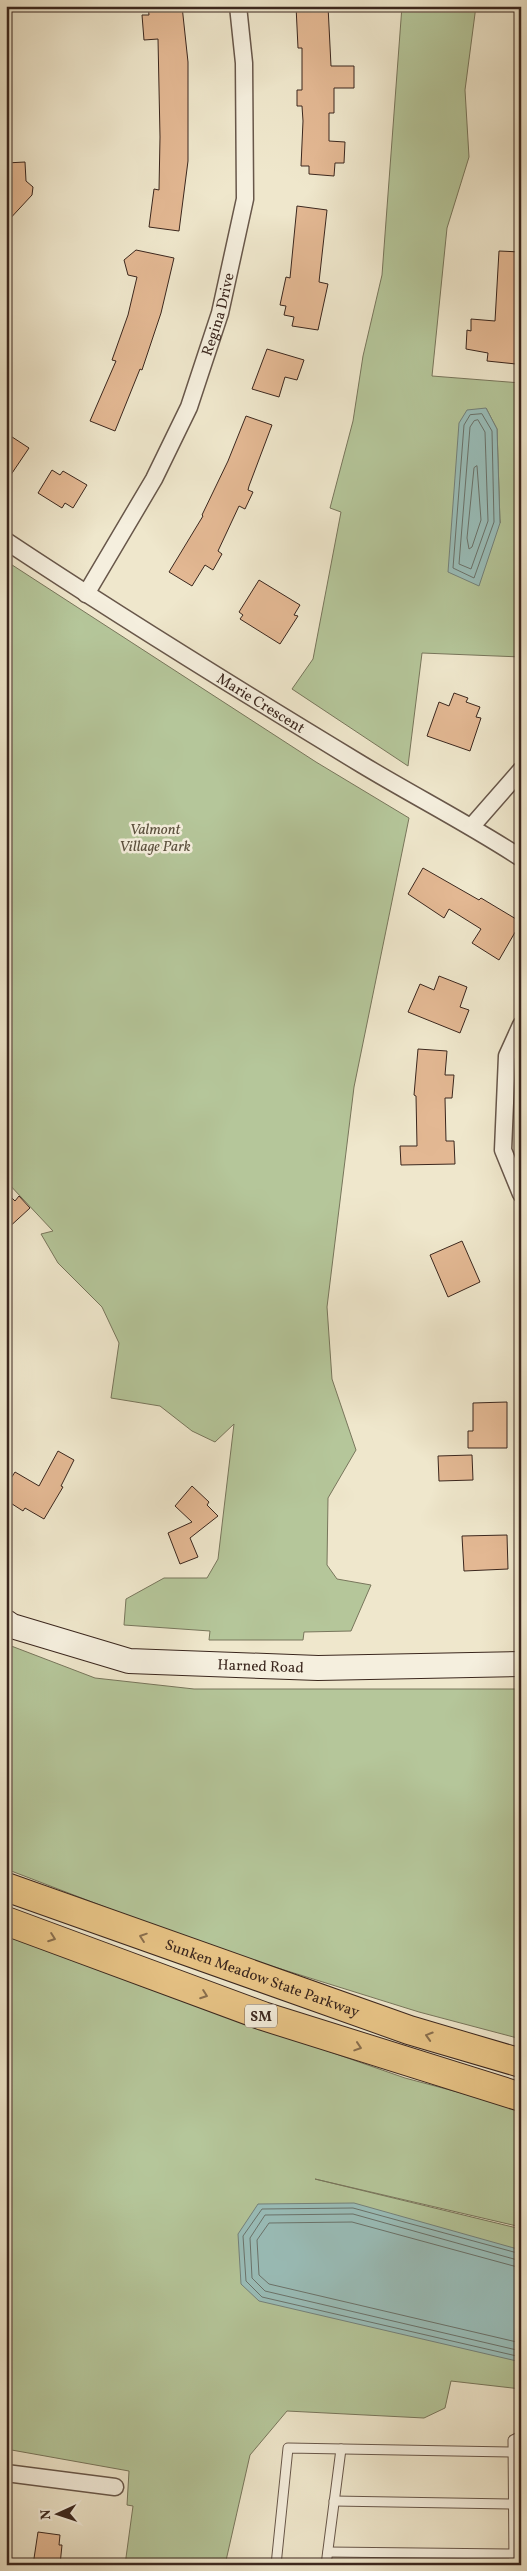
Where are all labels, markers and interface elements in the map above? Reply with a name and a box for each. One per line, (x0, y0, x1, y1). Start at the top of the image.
street label: Regina Drive (198, 271, 241, 359)
street label: Marie Crescent (212, 669, 308, 739)
park label: Valmont Village Park (119, 820, 191, 858)
street label: Harned Road (217, 1655, 304, 1679)
one-way arrow (47, 1932, 56, 1942)
one-way arrow (139, 1933, 148, 1943)
street label: Sunken Meadow State Parkway (162, 1935, 362, 2024)
one-way arrow (200, 1989, 208, 1999)
road number: SM (245, 2004, 277, 2028)
one-way arrow (425, 2031, 434, 2041)
one-way arrow (354, 2041, 362, 2051)
north arrow (32, 2488, 82, 2538)
text: N (37, 2509, 56, 2520)

